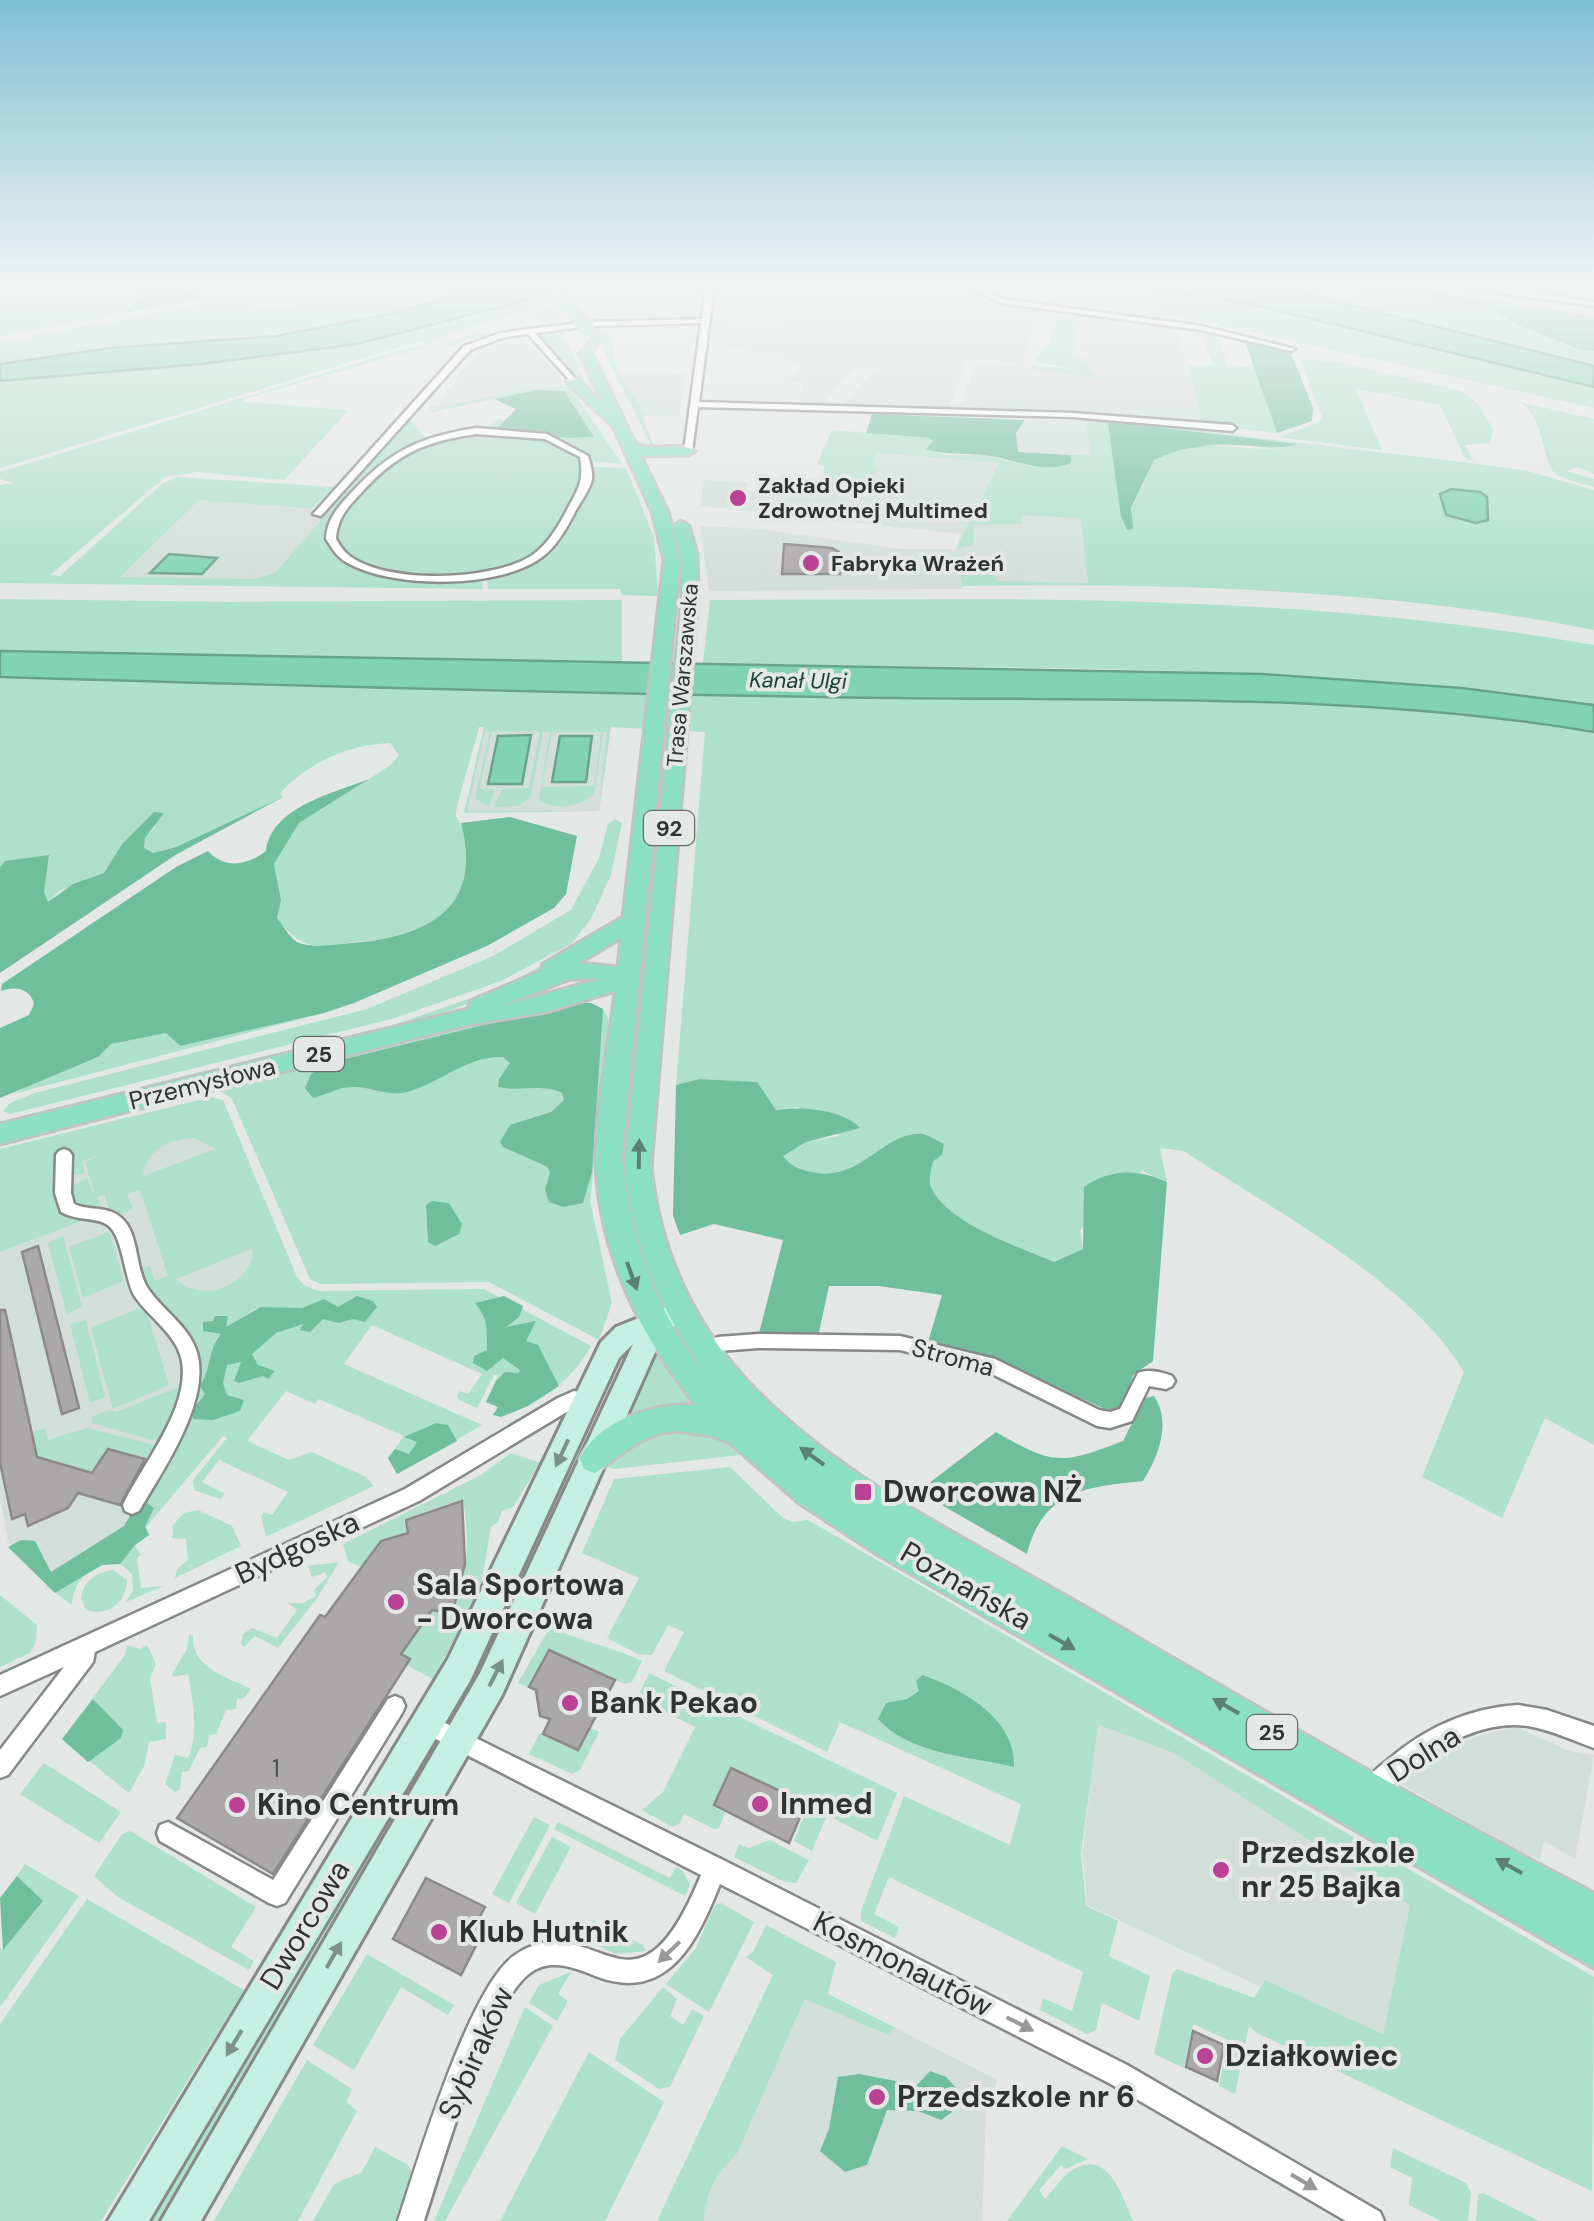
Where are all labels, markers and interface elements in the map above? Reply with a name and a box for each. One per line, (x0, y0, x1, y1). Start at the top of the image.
place label: Zakład Opieki Zdrowotnej Multimed (758, 471, 988, 525)
marker: Zakład Opieki Zdrowotnej Multimed (727, 487, 749, 509)
place label: Fabryka Wrażeń (831, 549, 1004, 578)
marker: Fabryka Wrażeń (800, 552, 822, 574)
street label: Trasa Warszawska (660, 582, 705, 768)
water label: Kanał Ulgi (749, 665, 848, 696)
road number: 92 (644, 811, 694, 845)
road number: 25 (294, 1037, 344, 1071)
street label: Przemysłowa (125, 1049, 279, 1118)
one-way arrow (631, 1137, 647, 1169)
one-way arrow (625, 1262, 640, 1292)
street label: Stroma (908, 1331, 998, 1384)
one-way arrow (553, 1439, 570, 1468)
one-way arrow (799, 1446, 825, 1466)
place label: Dworcowa NŻ (883, 1472, 1082, 1511)
marker: Dworcowa NŻ (852, 1481, 874, 1503)
street label: Bydgoska (229, 1502, 365, 1593)
street label: Poznańska (894, 1532, 1039, 1639)
place label: Sala Sportowa - Dworcowa (416, 1565, 624, 1638)
marker: Sala Sportowa - Dworcowa (385, 1591, 407, 1613)
one-way arrow (1048, 1632, 1076, 1650)
one-way arrow (487, 1659, 504, 1688)
place label: Bank Pekao (590, 1683, 758, 1722)
marker: Bank Pekao (559, 1692, 581, 1714)
one-way arrow (1211, 1698, 1240, 1715)
road number: 25 (1247, 1715, 1297, 1749)
street label: Dolna (1380, 1716, 1467, 1791)
house number: 1 (272, 1752, 280, 1785)
place label: Inmed (780, 1784, 873, 1823)
place label: Kino Centrum (257, 1785, 459, 1824)
marker: Inmed (749, 1793, 771, 1815)
marker: Kino Centrum (226, 1794, 248, 1816)
place label: Przedszkole nr 25 Bajka (1241, 1833, 1415, 1906)
street label: Dworcowa (251, 1853, 358, 1997)
one-way arrow (1494, 1858, 1523, 1875)
marker: Przedszkole nr 25 Bajka (1210, 1859, 1232, 1881)
street label: Kosmonautów (807, 1902, 1000, 2025)
place label: Klub Hutnik (459, 1912, 629, 1951)
marker: Klub Hutnik (428, 1921, 450, 1943)
one-way arrow (657, 1940, 681, 1963)
one-way arrow (325, 1941, 343, 1969)
street label: Sybiraków (429, 1980, 522, 2125)
one-way arrow (1006, 2015, 1035, 2032)
one-way arrow (226, 2029, 243, 2057)
place label: Działkowiec (1225, 2036, 1399, 2075)
marker: Działkowiec (1194, 2045, 1216, 2067)
place label: Przedszkole nr 6 (897, 2077, 1135, 2116)
marker: Przedszkole nr 6 (866, 2086, 888, 2108)
one-way arrow (1290, 2173, 1318, 2190)

